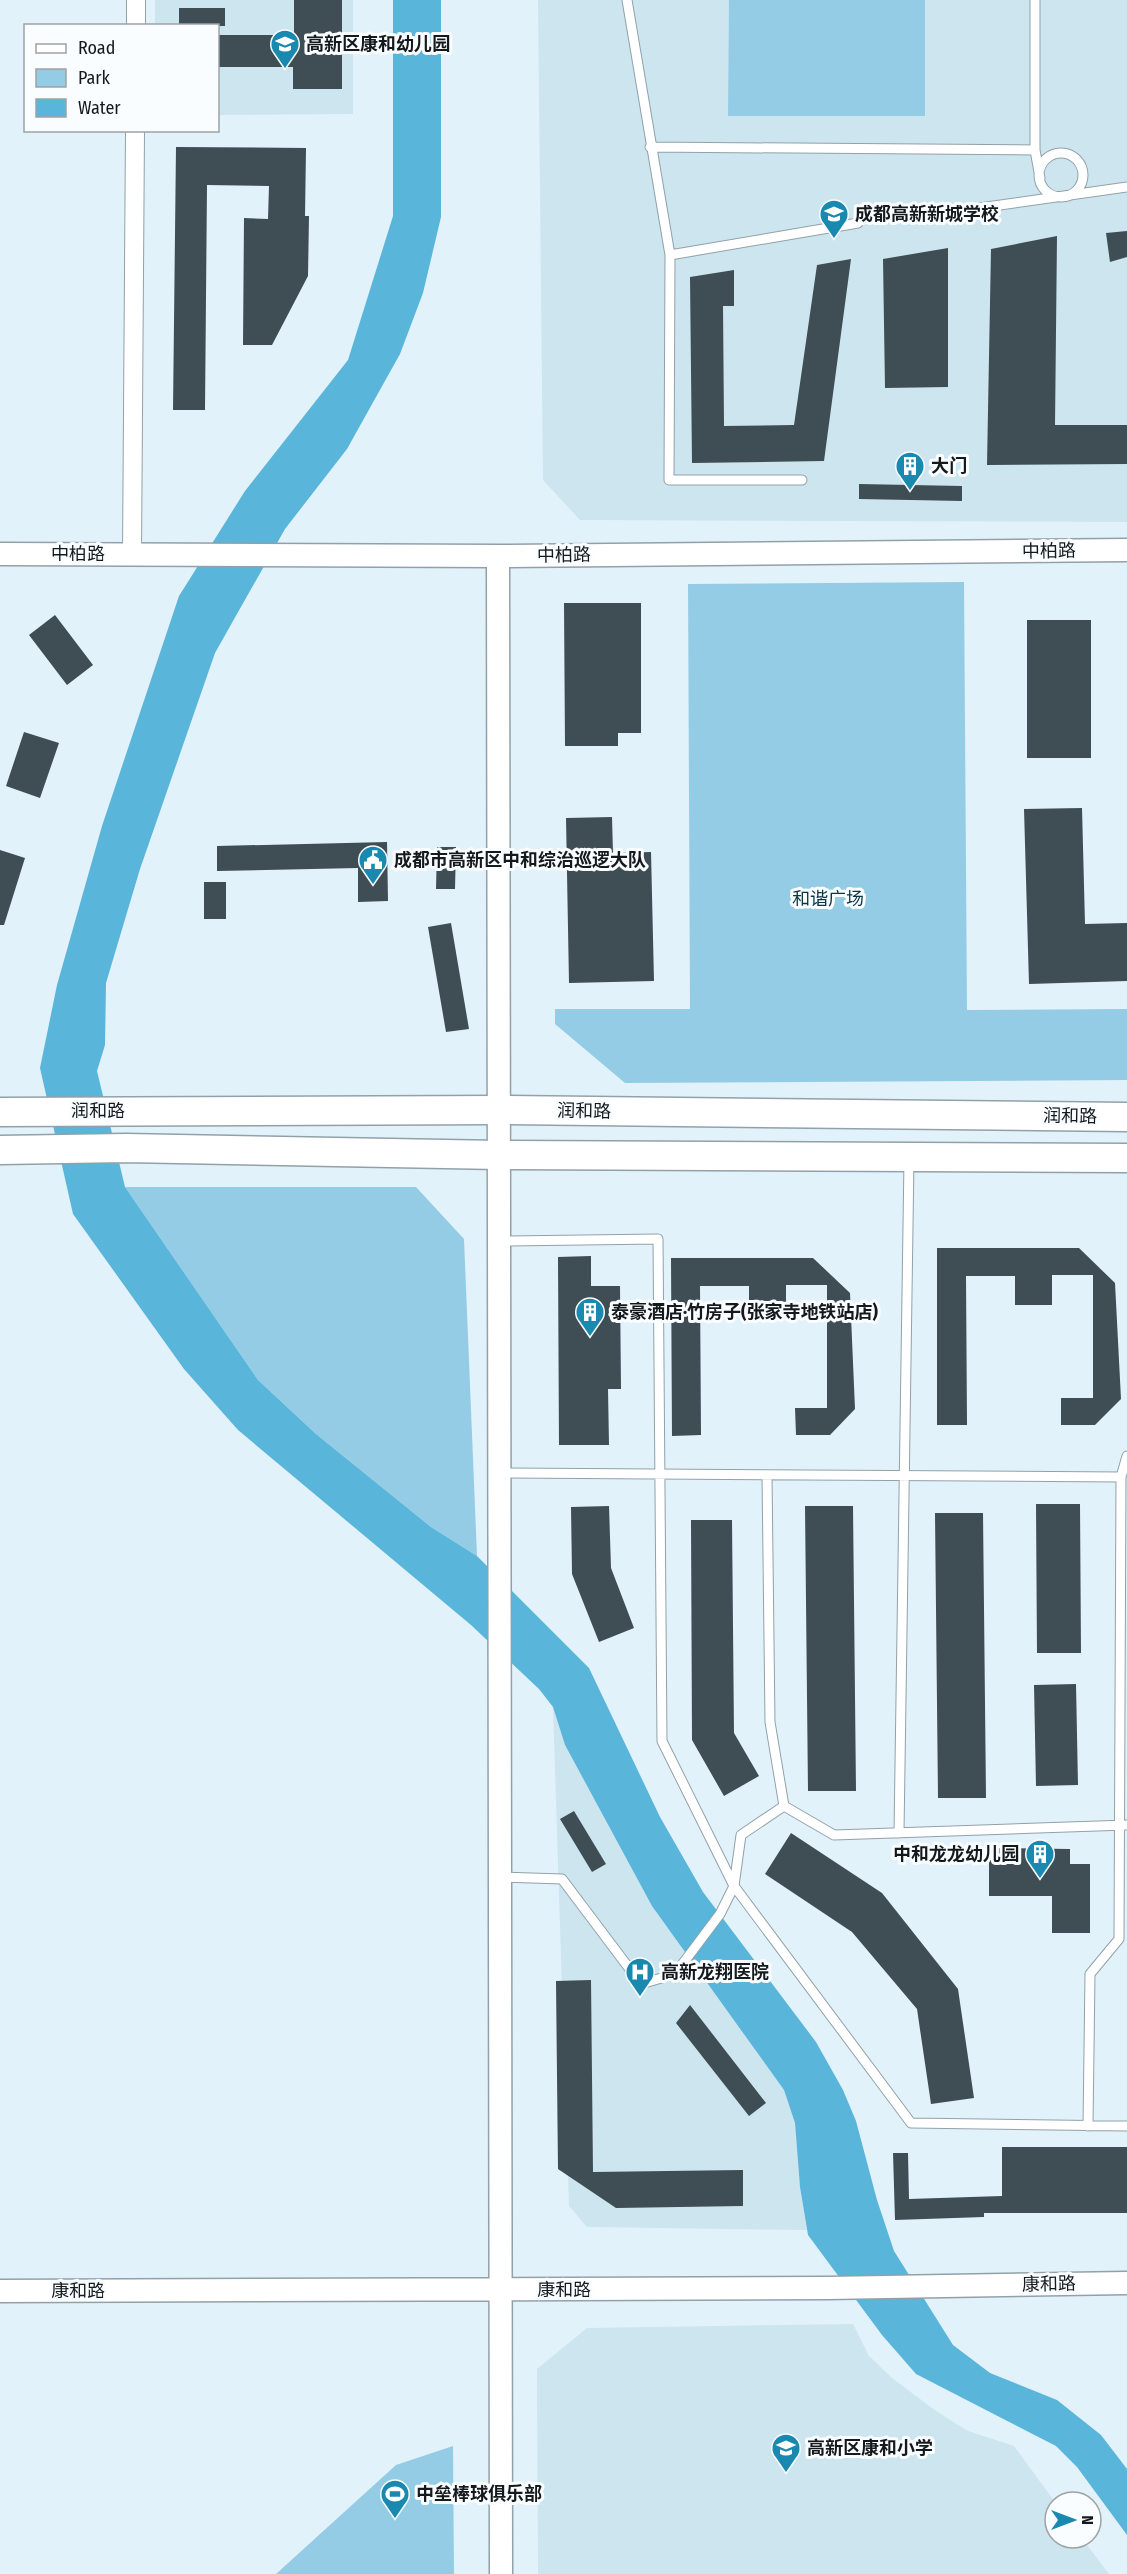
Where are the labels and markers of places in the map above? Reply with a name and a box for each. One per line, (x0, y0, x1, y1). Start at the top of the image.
school or university icon: 高新区康和幼儿园 (269, 28, 301, 70)
place label: 高新区康和幼儿园 (306, 33, 450, 55)
school or university icon: 成都高新新城学校 (818, 198, 850, 240)
place label: 成都高新新城学校 (855, 203, 999, 225)
building icon: 大门 (894, 450, 926, 492)
place label: 大门 (931, 455, 967, 477)
public building icon: 成都市高新区中和综治巡逻大队 (357, 844, 389, 886)
place label: 成都市高新区中和综治巡逻大队 (394, 849, 646, 871)
building icon: 泰豪酒店·竹房子(张家寺地铁站店) (574, 1296, 606, 1338)
place label: 泰豪酒店·竹房子(张家寺地铁站店) (611, 1301, 879, 1323)
building icon: 中和龙龙幼儿园 (1024, 1838, 1056, 1880)
place label: 中和龙龙幼儿园 (893, 1843, 1019, 1865)
hospital icon: 高新龙翔医院 (624, 1956, 656, 1998)
place label: 高新龙翔医院 (661, 1961, 769, 1983)
school or university icon: 高新区康和小学 (770, 2432, 802, 2474)
place label: 高新区康和小学 (807, 2437, 933, 2459)
sports icon: 中垒棒球俱乐部 (379, 2478, 411, 2520)
place label: 中垒棒球俱乐部 (416, 2483, 542, 2505)

